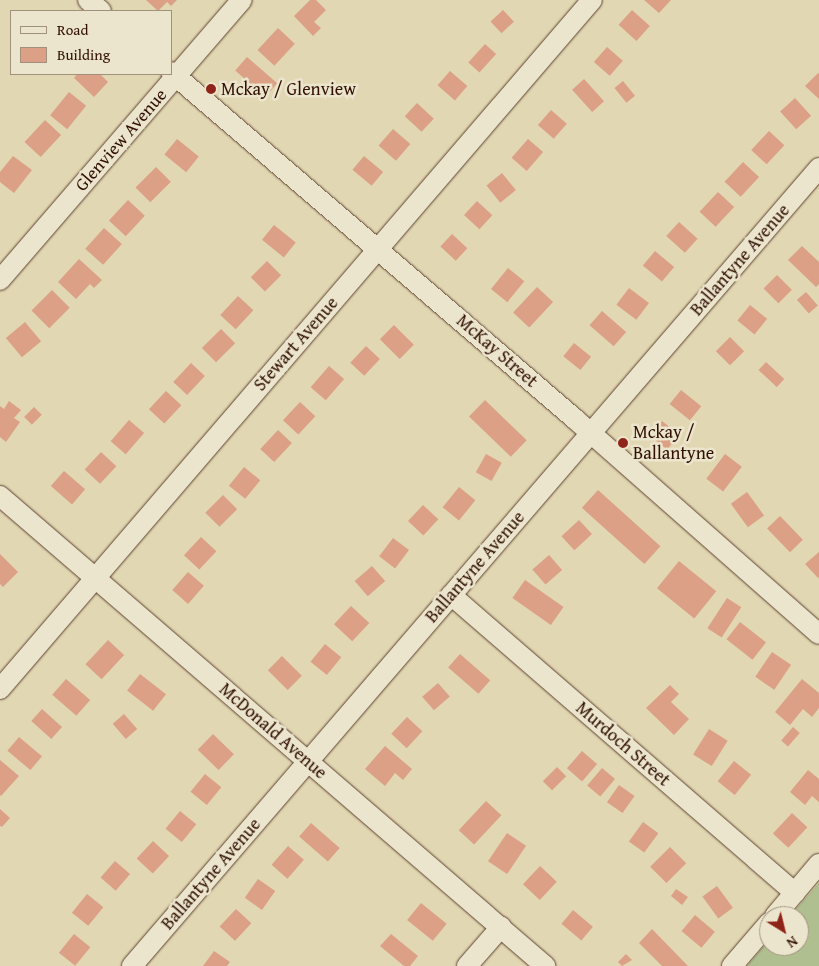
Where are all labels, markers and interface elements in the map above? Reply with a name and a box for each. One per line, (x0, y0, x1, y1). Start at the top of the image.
legend (10, 10, 172, 75)
text: Road (57, 19, 88, 40)
text: Building (57, 44, 110, 65)
place label: Mckay / Glenview (221, 78, 356, 100)
marker: Mckay / Glenview (205, 83, 217, 95)
street label: Glenview Avenue (71, 84, 171, 196)
street label: Ballantyne Avenue (686, 200, 794, 320)
street label: Stewart Avenue (249, 293, 343, 395)
street label: McKay Street (452, 310, 542, 392)
place label: Mckay / Ballantyne (633, 422, 714, 464)
marker: Mckay / Ballantyne (617, 437, 629, 449)
street label: Ballantyne Avenue (421, 507, 529, 627)
street label: McDonald Avenue (215, 678, 331, 784)
street label: Murdoch Street (571, 697, 675, 791)
street label: Ballantyne Avenue (157, 814, 265, 934)
north arrow (759, 906, 809, 956)
text: N (783, 931, 802, 953)

